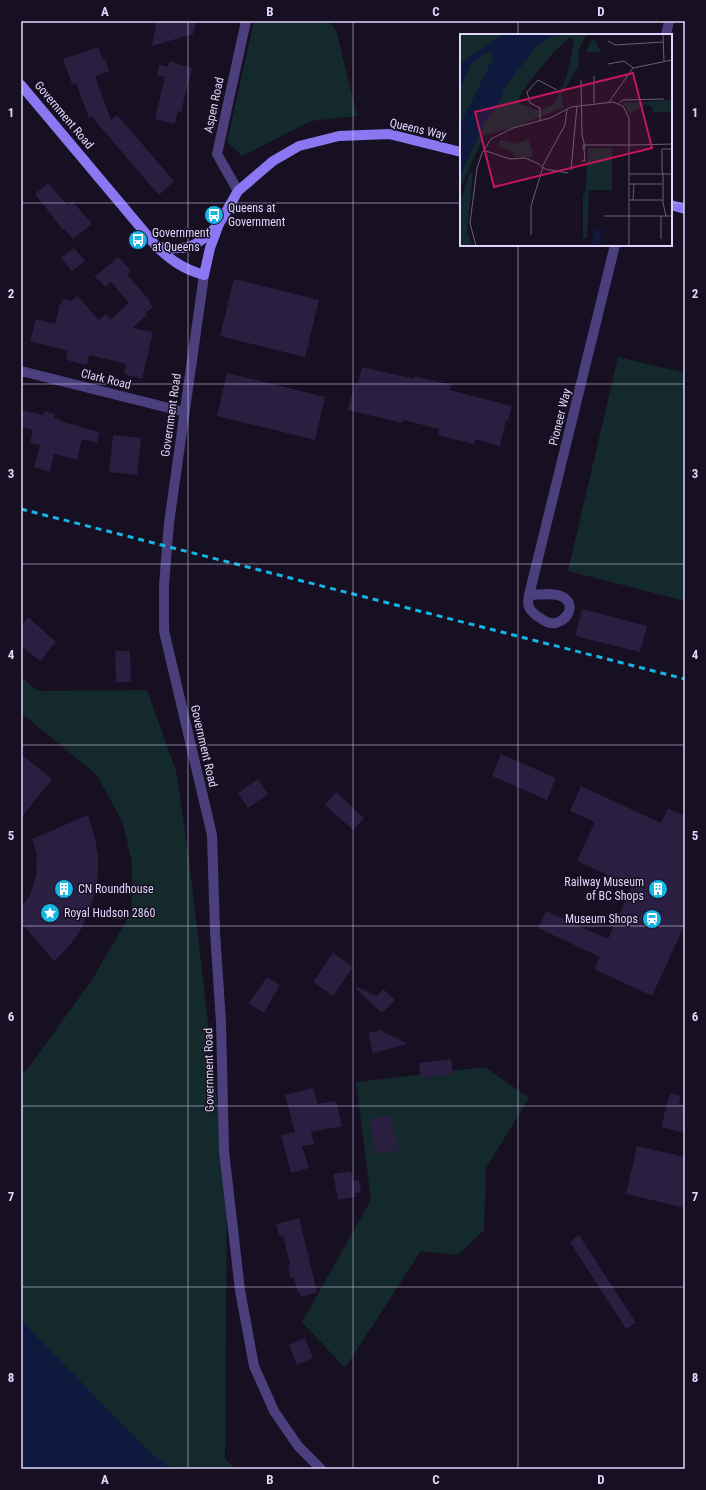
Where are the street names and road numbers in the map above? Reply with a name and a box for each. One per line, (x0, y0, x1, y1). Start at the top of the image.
street label: Aspen Road (201, 76, 227, 134)
street label: Government Road (32, 78, 96, 152)
street label: Queens Way (388, 116, 448, 142)
street label: Clark Road (79, 366, 133, 392)
street label: Government Road (158, 372, 184, 458)
street label: Pioneer Way (546, 387, 574, 447)
street label: Government Road (188, 703, 220, 789)
street label: Government Road (201, 1028, 217, 1112)

